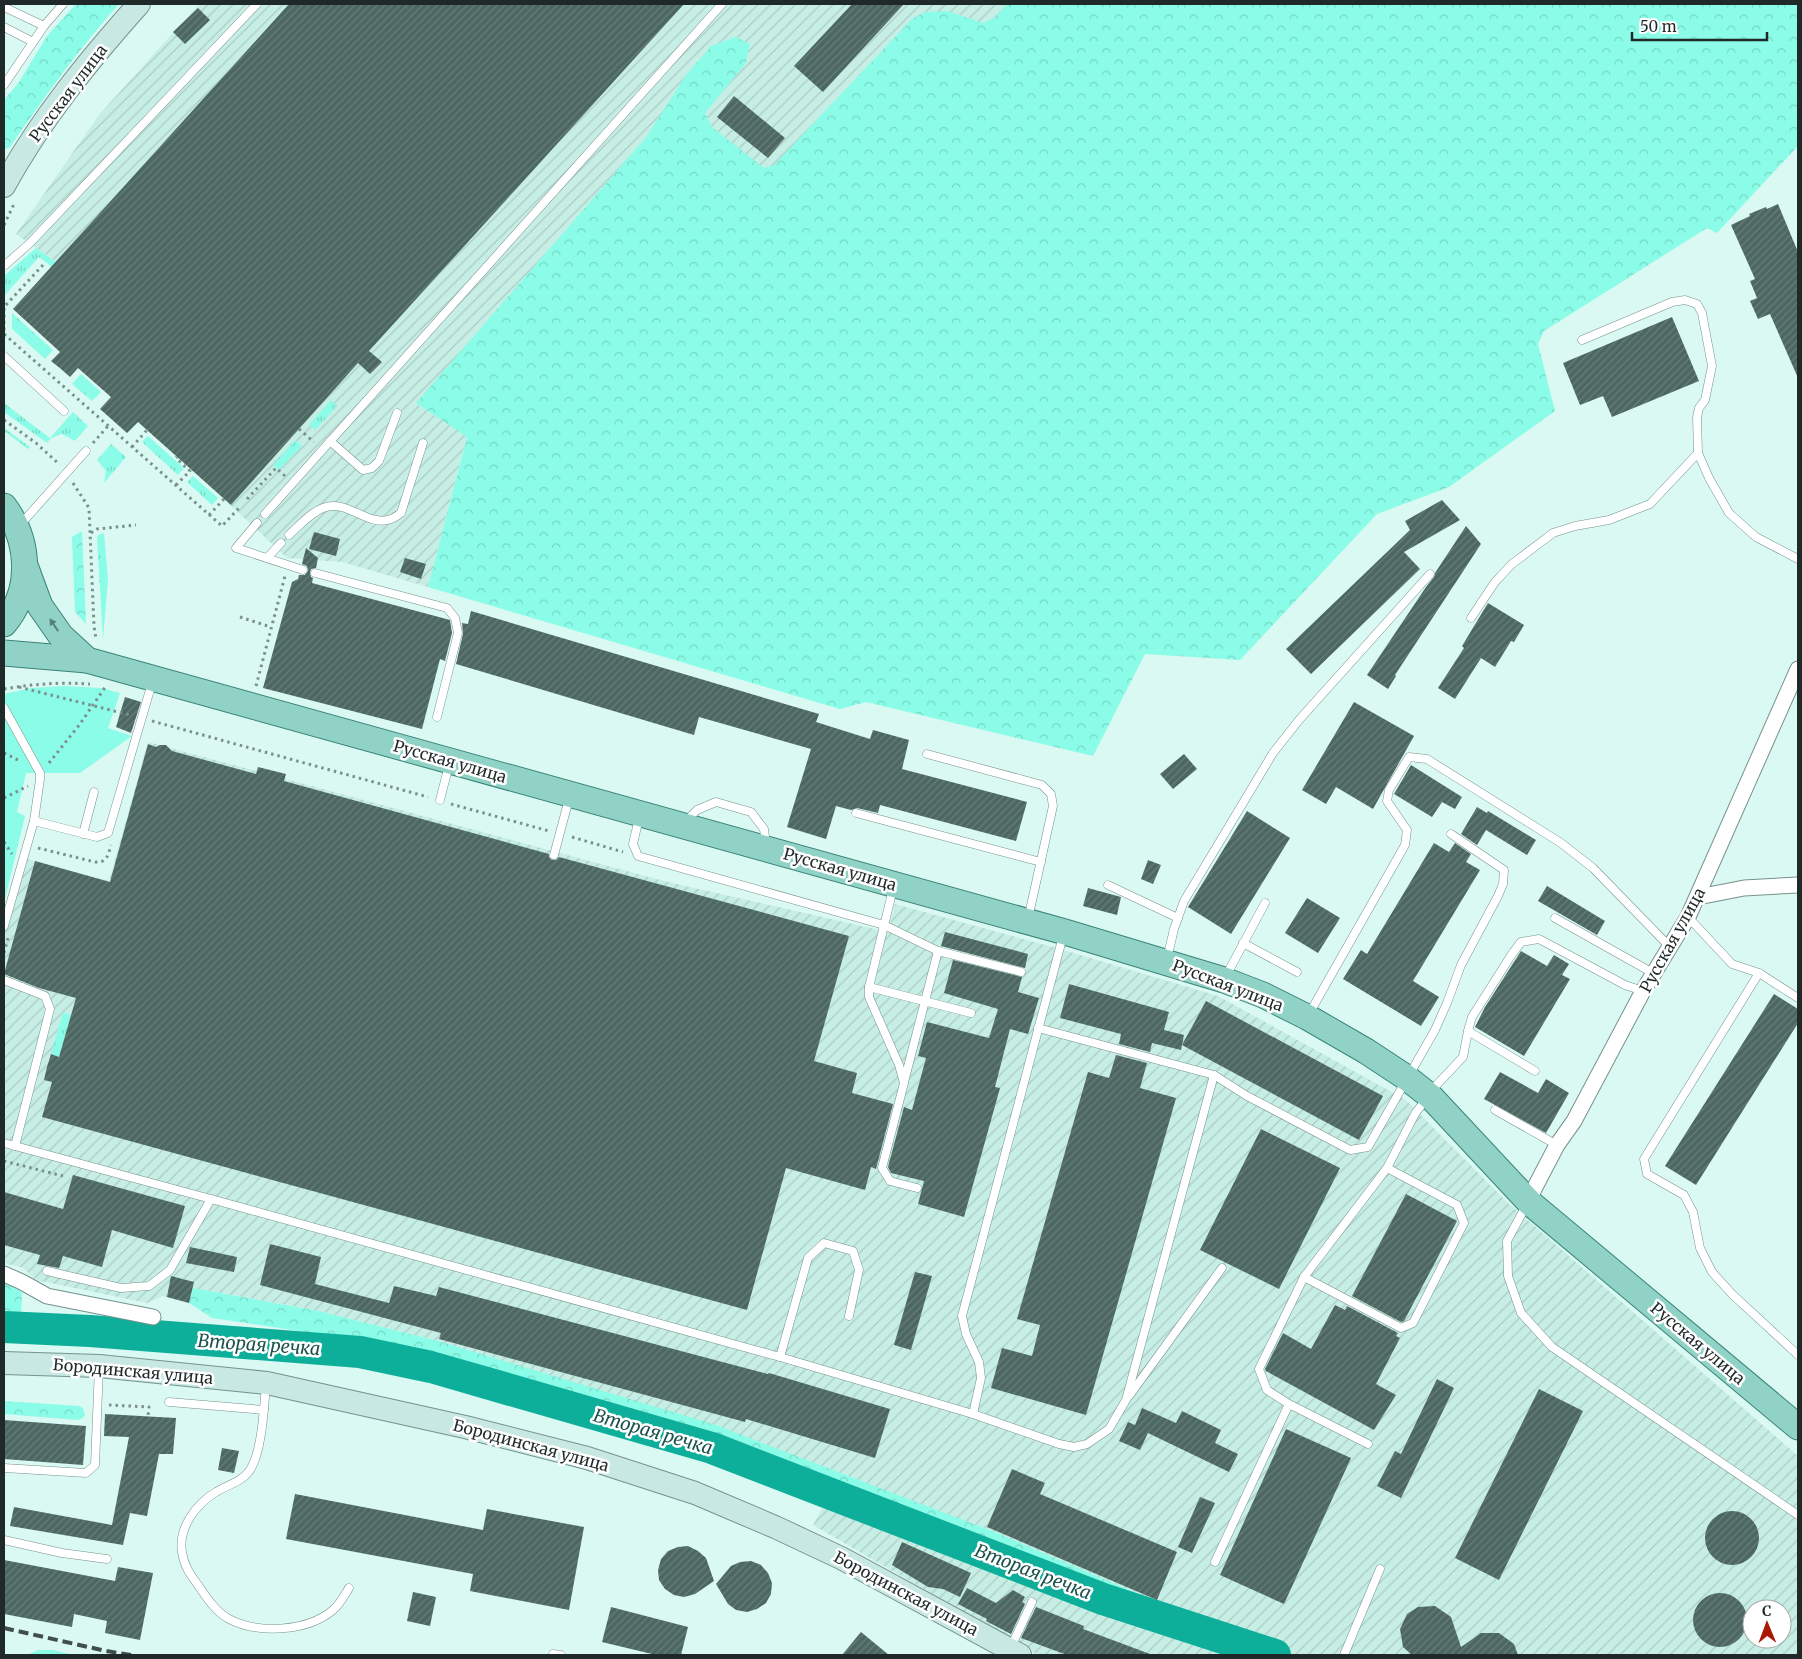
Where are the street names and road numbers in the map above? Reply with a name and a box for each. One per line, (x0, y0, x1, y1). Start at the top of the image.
street label: Русская улица (25, 40, 111, 146)
street label: Русская улица (391, 735, 509, 787)
street label: Русская улица (781, 843, 899, 895)
street label: Русская улица (1635, 884, 1709, 996)
street label: Русская улица (1170, 955, 1287, 1015)
street label: Русская улица (1647, 1298, 1750, 1389)
street label: Бородинская улица (52, 1354, 214, 1388)
street label: Бородинская улица (451, 1415, 612, 1476)
street label: Бородинская улица (830, 1546, 982, 1640)

